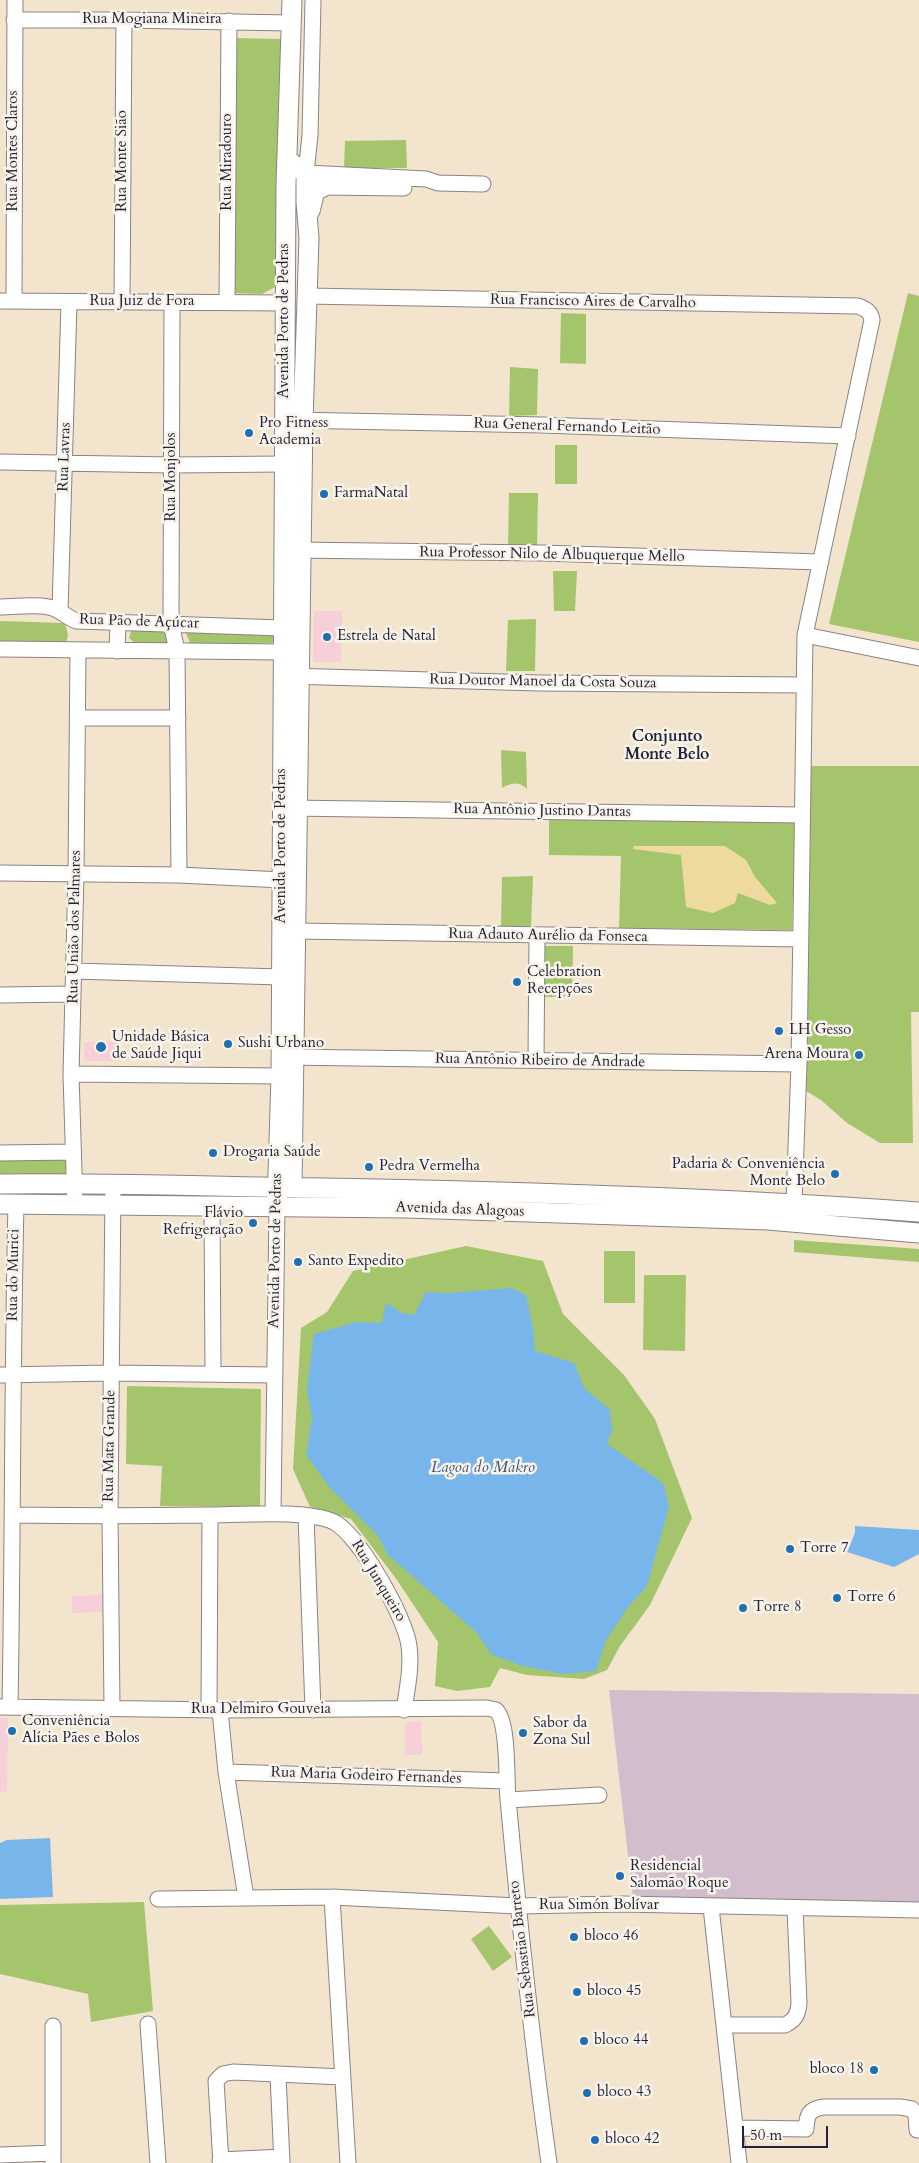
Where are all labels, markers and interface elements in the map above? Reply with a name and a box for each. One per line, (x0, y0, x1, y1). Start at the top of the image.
street label: Rua Mogiana Mineira (82, 11, 222, 29)
street label: Rua Montes Claros (5, 91, 23, 211)
street label: Rua Monte Sião (114, 110, 132, 212)
street label: Rua Miradouro (219, 113, 237, 211)
street label: Avenida Porto de Pedras (276, 243, 294, 399)
street label: Rua Francisco Aires de Carvalho (490, 291, 696, 313)
street label: Rua Juiz de Fora (90, 293, 194, 311)
place label: Pro Fitness Academia (259, 415, 328, 450)
street label: Rua General Fernando Leitão (473, 415, 661, 439)
street label: Rua Lavras (55, 422, 75, 492)
marker: Pro Fitness Academia (243, 427, 255, 439)
street label: Rua Monjolos (163, 432, 181, 522)
place label: FarmaNatal (334, 485, 408, 503)
marker: FarmaNatal (318, 488, 330, 500)
street label: Rua Professor Nilo de Albuquerque Mello (419, 544, 685, 566)
street label: Rua Pão de Açúcar (79, 611, 199, 633)
place label: Estrela de Natal (337, 628, 436, 646)
marker: Estrela de Natal (321, 631, 333, 643)
street label: Rua Doutor Manoel da Costa Souza (429, 671, 657, 693)
district label: Conjunto Monte Belo (625, 727, 709, 765)
street label: Avenida Porto de Pedras (273, 768, 291, 924)
street label: Rua Antônio Justino Dantas (453, 800, 631, 822)
street label: Rua União dos Palmares (65, 850, 85, 1004)
street label: Rua Adauto Aurélio da Fonseca (448, 925, 648, 947)
place label: Celebration Recepções (527, 964, 602, 999)
marker: Celebration Recepções (511, 976, 523, 988)
place label: LH Gesso (789, 1022, 851, 1040)
marker: LH Gesso (773, 1025, 785, 1037)
place label: Unidade Básica de Saúde Jiqui (112, 1029, 210, 1064)
place label: Sushi Urbano (238, 1035, 324, 1053)
marker: Sushi Urbano (222, 1038, 234, 1050)
marker: Unidade Básica de Saúde Jiqui (94, 1040, 108, 1054)
place label: Arena Moura (765, 1046, 849, 1064)
marker: Arena Moura (853, 1049, 865, 1061)
street label: Rua Antônio Ribeiro de Andrade (435, 1050, 645, 1072)
place label: Drogaria Saúde (223, 1144, 321, 1162)
marker: Drogaria Saúde (207, 1147, 219, 1159)
place label: Padaria & Conveniência Monte Belo (672, 1156, 825, 1191)
place label: Pedra Vermelha (379, 1158, 480, 1176)
marker: Pedra Vermelha (363, 1161, 375, 1173)
marker: Padaria & Conveniência Monte Belo (829, 1168, 841, 1180)
street label: Avenida Porto de Pedras (266, 1173, 286, 1329)
street label: Avenida das Alagoas (395, 1199, 525, 1221)
place label: Flávio Refrigeração (163, 1205, 243, 1240)
marker: Flávio Refrigeração (247, 1217, 259, 1229)
street label: Rua do Murici (4, 1229, 24, 1321)
place label: Santo Expedito (308, 1253, 404, 1271)
marker: Santo Expedito (292, 1256, 304, 1268)
street label: Rua Mata Grande (100, 1390, 120, 1502)
water label: Lagoa do Makro (431, 1458, 535, 1478)
street label: Rua Junqueiro (347, 1537, 409, 1625)
place label: Torre 7 (800, 1540, 849, 1558)
marker: Torre 7 (784, 1543, 796, 1555)
place label: Torre 6 (847, 1589, 896, 1607)
marker: Torre 6 (831, 1592, 843, 1604)
place label: Torre 8 (753, 1599, 802, 1617)
marker: Torre 8 (737, 1602, 749, 1614)
street label: Rua Delmiro Gouveia (191, 1701, 331, 1719)
place label: Conveniência Alícia Pães e Bolos (22, 1713, 140, 1748)
place label: Sabor da Zona Sul (533, 1715, 590, 1750)
marker: Conveniência Alícia Pães e Bolos (6, 1725, 18, 1737)
marker: Sabor da Zona Sul (517, 1727, 529, 1739)
street label: Rua Maria Godeiro Fernandes (270, 1764, 462, 1788)
place label: Residencial Salomão Roque (630, 1858, 729, 1893)
marker: Residencial Salomão Roque (614, 1870, 626, 1882)
street label: Rua Sebastião Barreto (506, 1879, 540, 2019)
street label: Rua Simón Bolívar (539, 1897, 659, 1915)
place label: bloco 46 (584, 1928, 638, 1946)
marker: bloco 46 (568, 1931, 580, 1943)
place label: bloco 45 (587, 1983, 641, 2001)
marker: bloco 45 (571, 1986, 583, 1998)
place label: bloco 44 (594, 2032, 648, 2050)
marker: bloco 44 (578, 2035, 590, 2047)
place label: bloco 18 (810, 2061, 864, 2079)
marker: bloco 18 (868, 2064, 880, 2076)
place label: bloco 43 (597, 2084, 651, 2102)
marker: bloco 43 (581, 2087, 593, 2099)
scale bar (744, 2116, 830, 2148)
text: 50 m (750, 2125, 782, 2145)
place label: bloco 42 (605, 2131, 659, 2149)
marker: bloco 42 (589, 2134, 601, 2146)

